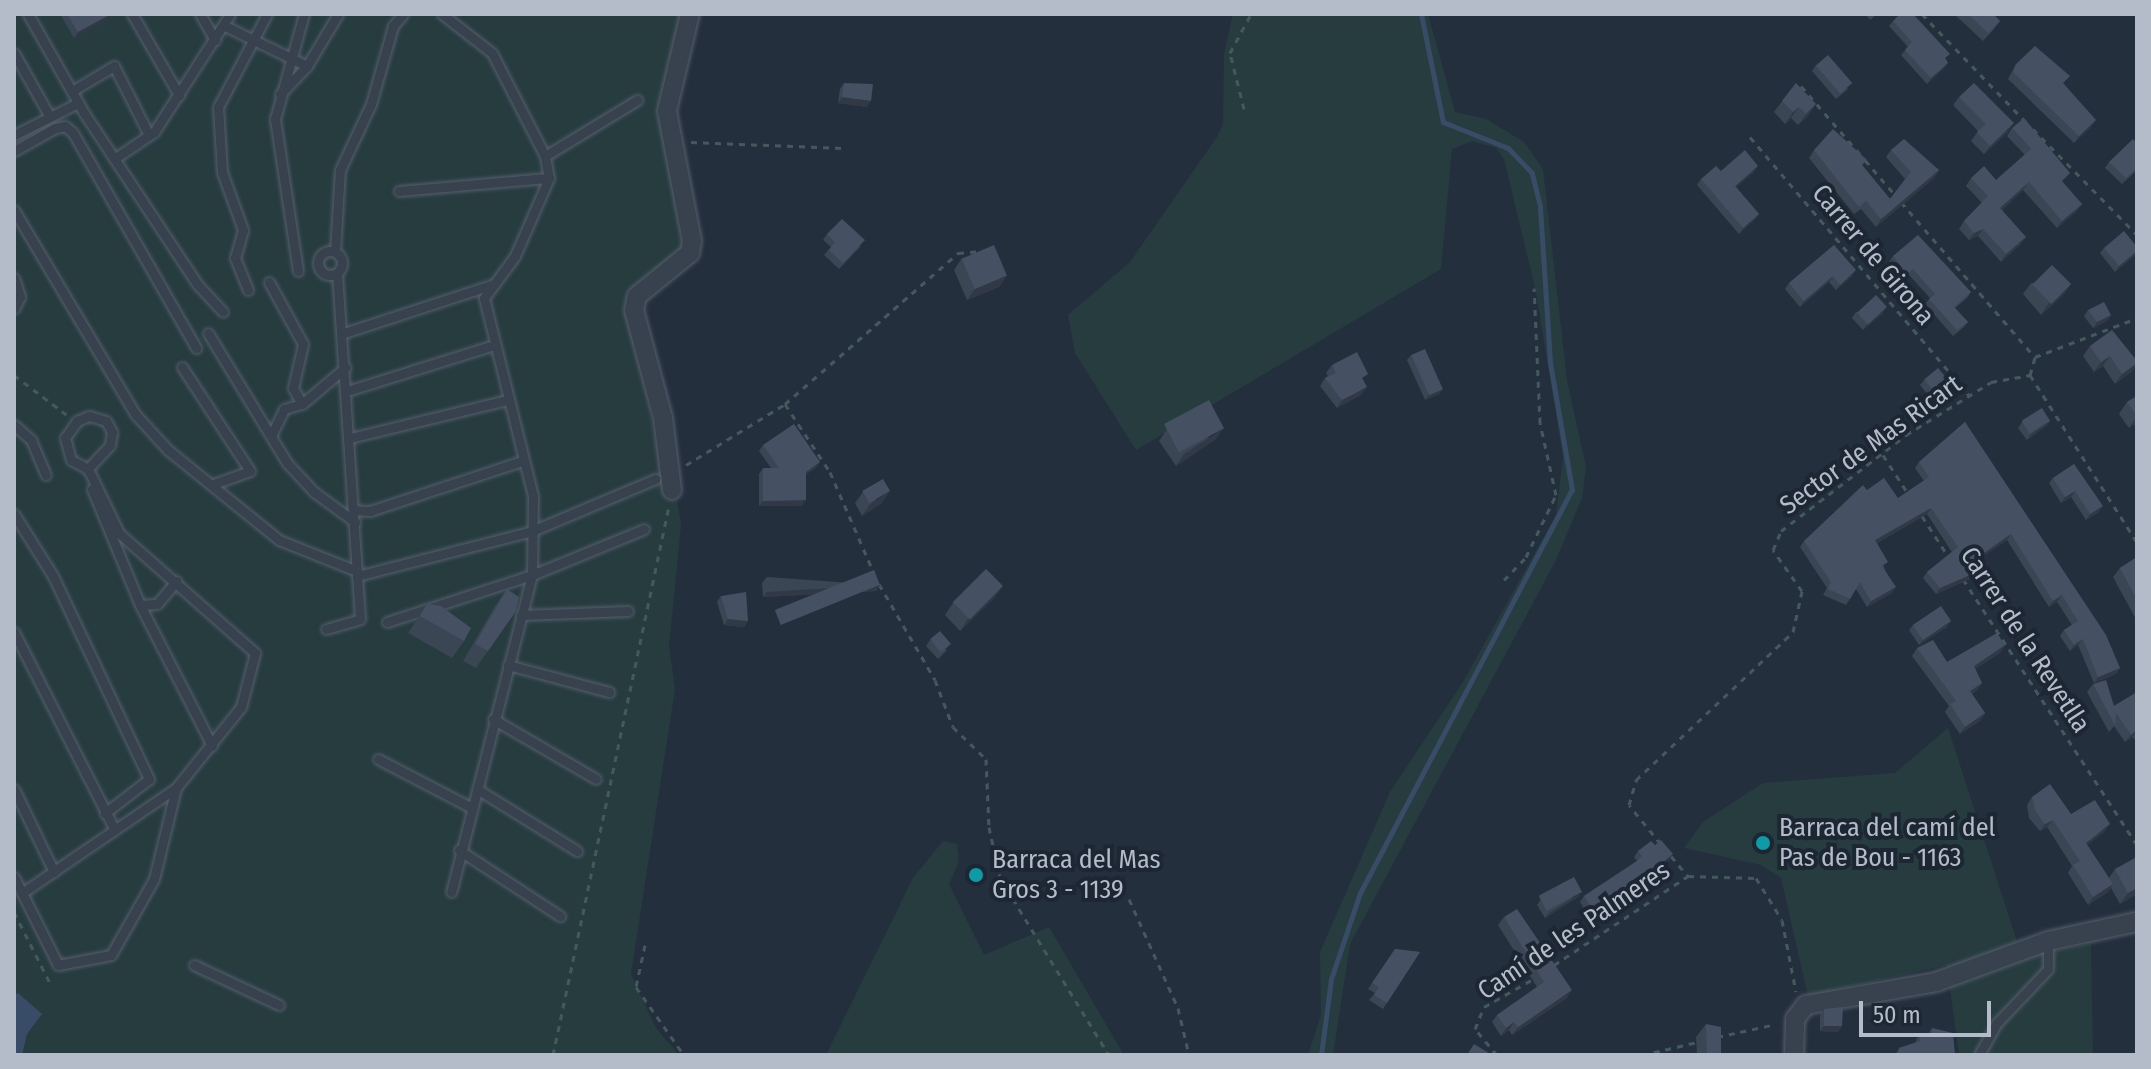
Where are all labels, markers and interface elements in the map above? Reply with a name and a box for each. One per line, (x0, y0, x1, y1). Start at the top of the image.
street label: Carrer de Girona (1805, 178, 1941, 332)
street label: Sector de Mas Ricart (1774, 369, 1968, 521)
street label: Carrer de la Revetlla (1953, 541, 2097, 739)
place label: Barraca del camí del Pas de Bou - 1163 (1779, 812, 1995, 874)
marker: Barraca del camí del Pas de Bou - 1163 (1754, 834, 1772, 852)
place label: Barraca del Mas Gros 3 - 1139 (992, 844, 1161, 906)
street label: Camí de les Palmeres (1472, 855, 1676, 1007)
marker: Barraca del Mas Gros 3 - 1139 (967, 866, 985, 884)
scale bar (1863, 985, 1995, 1035)
text: 50 m (1873, 1001, 1921, 1029)

